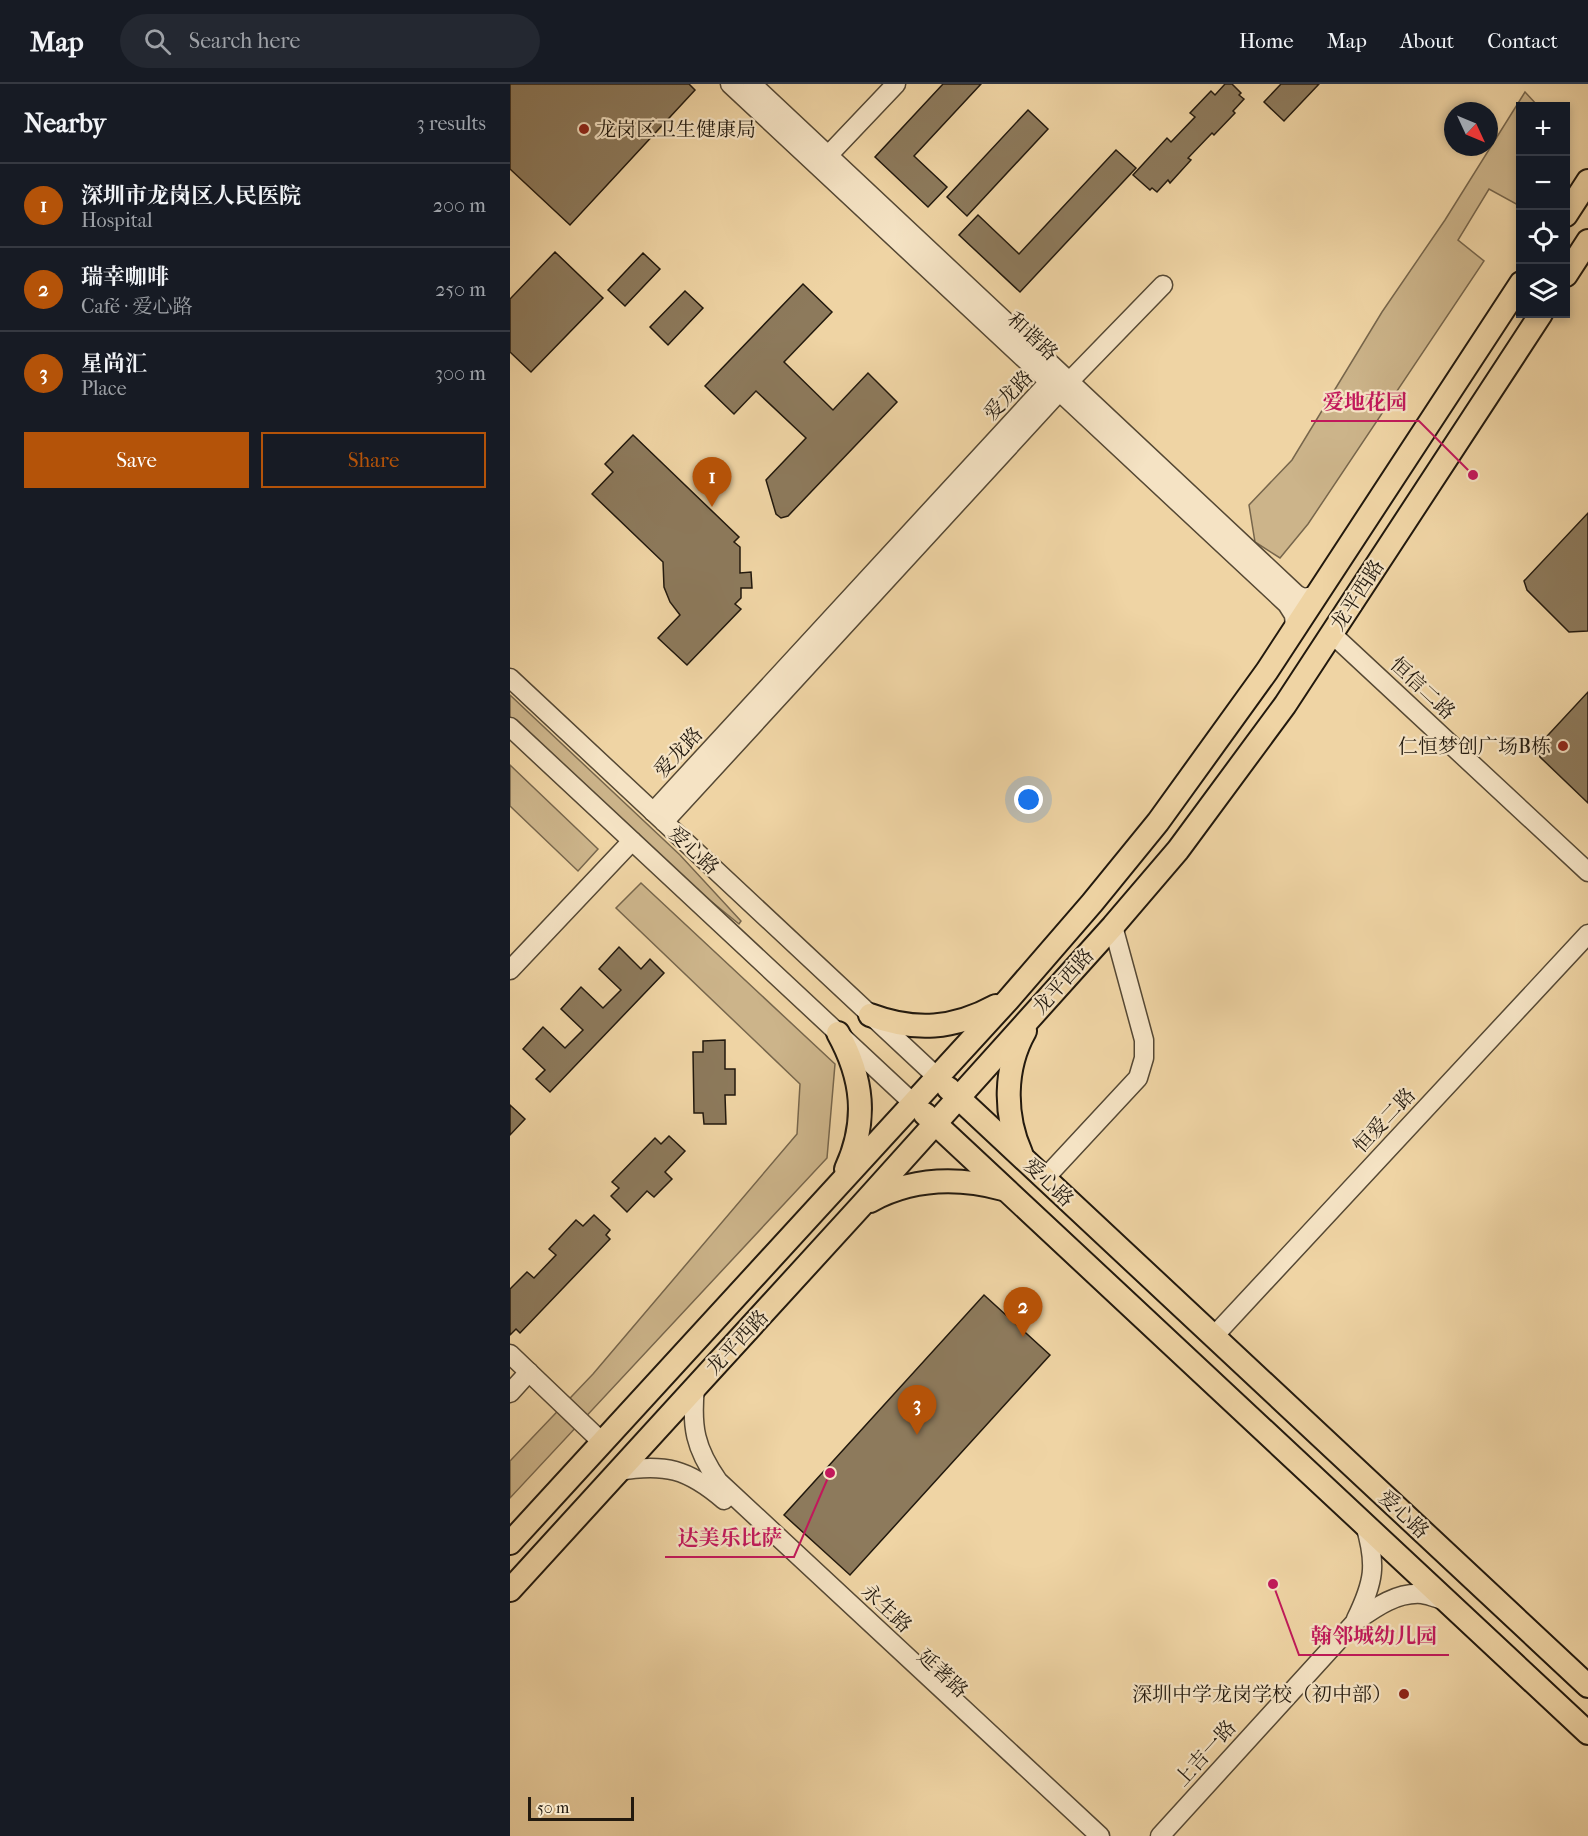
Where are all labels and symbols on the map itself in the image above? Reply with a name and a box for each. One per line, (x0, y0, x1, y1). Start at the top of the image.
north arrow (1444, 102, 1498, 156)
place label: 龙岗区卫生健康局 (596, 118, 756, 141)
marker: 龙岗区卫生健康局 (577, 122, 591, 136)
street label: 和谐路 (1003, 307, 1062, 365)
street label: 爱龙路 (979, 366, 1037, 425)
callout: 爱地花园 (1311, 382, 1419, 421)
text: 爱地花园 (1323, 390, 1407, 414)
pin: 1 (692, 458, 732, 507)
street label: 龙平西路 (1326, 555, 1389, 635)
street label: 恒信二路 (1386, 653, 1460, 724)
street label: 爱龙路 (649, 723, 707, 782)
place label: 仁恒梦创广场B栋 (1398, 735, 1551, 758)
marker: 仁恒梦创广场B栋 (1556, 739, 1570, 753)
your location (1014, 785, 1043, 814)
street label: 爱心路 (664, 821, 723, 879)
street label: 龙平西路 (1028, 944, 1099, 1019)
street label: 恒爱二路 (1349, 1083, 1420, 1157)
street label: 爱心路 (1019, 1153, 1078, 1211)
pin: 2 (1004, 1288, 1042, 1337)
street label: 龙平西路 (702, 1305, 773, 1379)
pin: 3 (898, 1386, 936, 1435)
street label: 爱心路 (1374, 1485, 1433, 1543)
callout: 达美乐比萨 (665, 1518, 794, 1557)
text: 达美乐比萨 (678, 1526, 783, 1550)
street label: 永生路 (857, 1579, 916, 1637)
callout: 翰邻城幼儿园 (1299, 1616, 1449, 1655)
text: 翰邻城幼儿园 (1311, 1624, 1437, 1648)
street label: 延著路 (913, 1644, 972, 1702)
place label: 深圳中学龙岗学校（初中部） (1132, 1683, 1392, 1706)
marker: 深圳中学龙岗学校（初中部） (1397, 1687, 1411, 1701)
street label: 上吉一路 (1170, 1716, 1241, 1791)
scale bar (528, 1794, 634, 1822)

